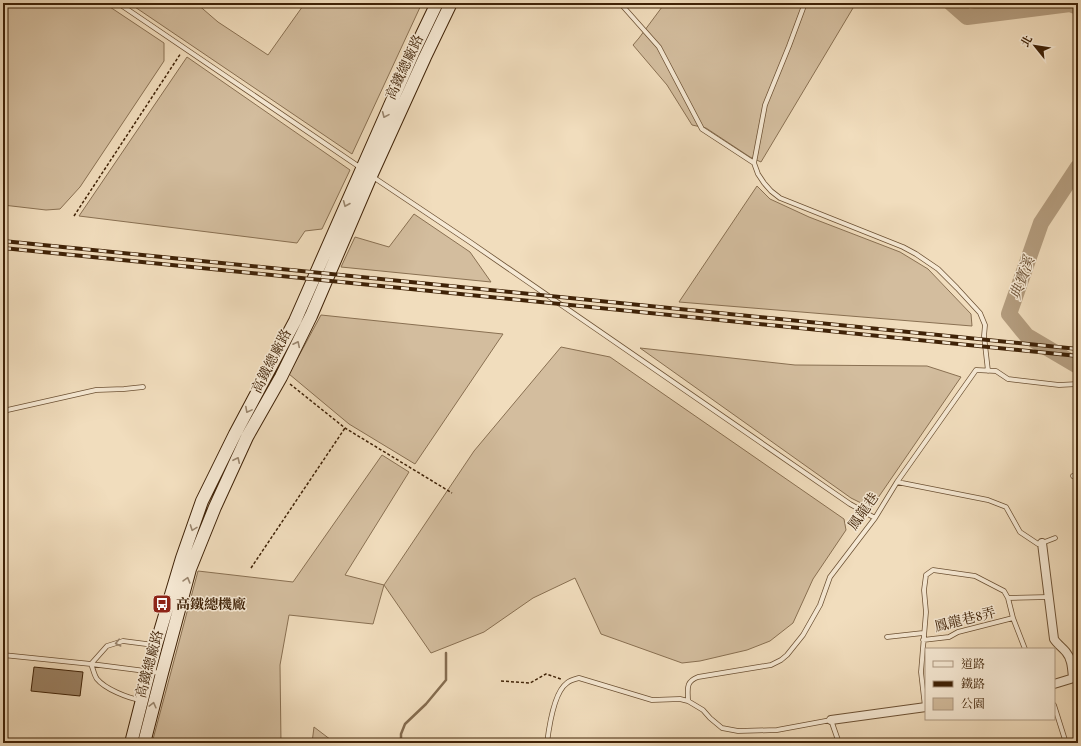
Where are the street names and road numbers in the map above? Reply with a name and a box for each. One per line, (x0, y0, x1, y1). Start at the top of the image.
street label: 高鐵總廠路 (381, 31, 427, 103)
street label: 高鐵總廠路 (247, 326, 295, 396)
street label: 鳳龍巷 (844, 489, 882, 533)
street label: 鳳龍巷8弄 (932, 603, 998, 635)
street label: 高鐵總廠路 (131, 628, 167, 700)

